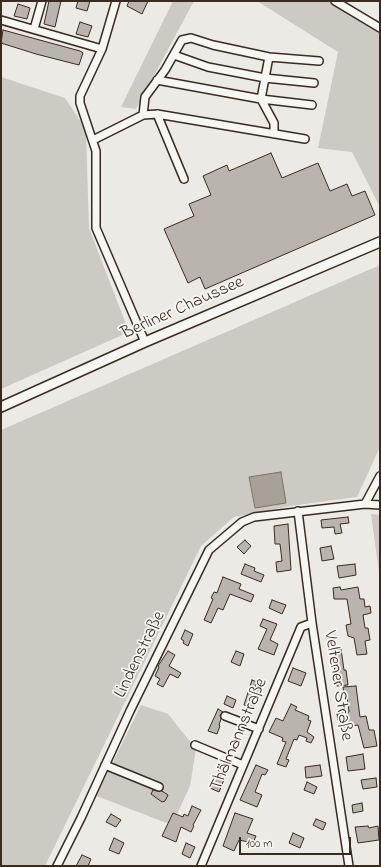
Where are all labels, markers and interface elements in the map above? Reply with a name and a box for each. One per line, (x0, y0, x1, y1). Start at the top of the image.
street label: Berliner Chaussee (118, 272, 248, 346)
street label: Lindenstraße (111, 608, 171, 702)
street label: Veltener Straße (318, 629, 356, 743)
street label: Thälmannstraße (207, 675, 273, 795)
scale bar (241, 829, 353, 855)
text: 100 m (246, 835, 273, 853)

